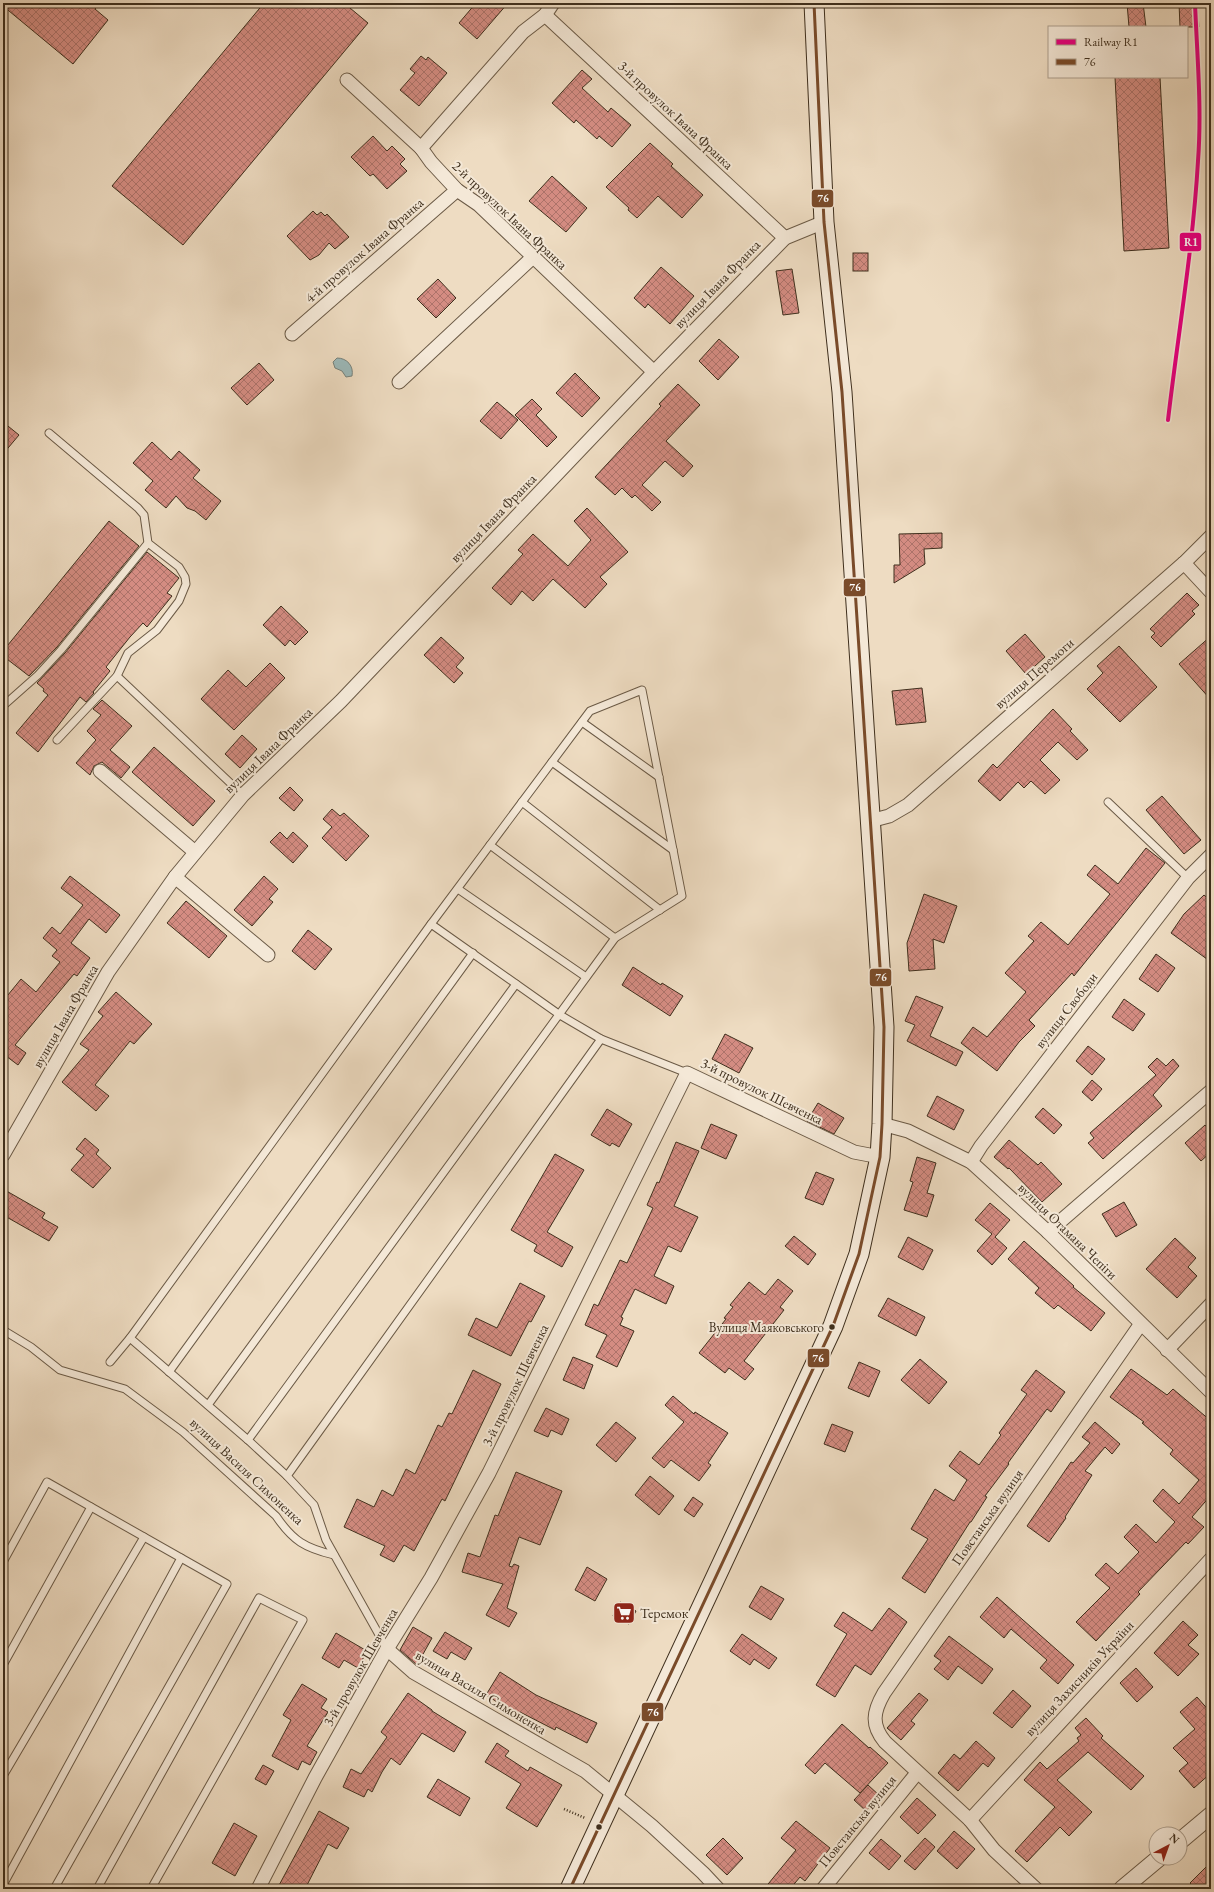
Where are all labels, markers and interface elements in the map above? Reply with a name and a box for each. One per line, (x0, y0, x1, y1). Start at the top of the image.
legend (1048, 26, 1188, 78)
text: Railway R1 (1084, 34, 1138, 50)
text: 76 (1084, 54, 1096, 70)
street label: 3-й провулок Івана Франка (615, 57, 738, 173)
street label: 2-й провулок Івана Франка (449, 157, 572, 273)
line badge: 76 (811, 189, 834, 208)
text: 76 (817, 191, 829, 205)
street label: 4-й провулок Івана Франка (301, 193, 427, 306)
line badge: R1 (1179, 232, 1202, 252)
text: R1 (1184, 235, 1198, 249)
street label: вулиця Івана Франка (670, 236, 764, 332)
street label: вулиця Івана Франка (446, 470, 540, 566)
line badge: 76 (843, 578, 866, 597)
text: 76 (849, 580, 861, 594)
street label: вулиця Перемоги (990, 633, 1078, 712)
street label: вулиця Івана Франка (220, 703, 316, 797)
street label: вулиця Івана Франка (28, 961, 102, 1071)
line badge: 76 (869, 968, 892, 987)
street label: вулиця Свободи (1031, 968, 1102, 1052)
text: 76 (875, 970, 887, 984)
street label: 3-й провулок Шевченка (698, 1054, 826, 1129)
street label: вулиця Отамана Чепіги (1014, 1179, 1122, 1284)
place label: Вулиця Маяковського (709, 1319, 824, 1336)
street label: 3-й провулок Шевченка (478, 1321, 553, 1449)
marker: Вулиця Маяковського (827, 1322, 837, 1332)
line badge: 76 (807, 1348, 830, 1368)
text: 76 (812, 1351, 824, 1365)
street label: вулиця Василя Симоненка (186, 1413, 308, 1529)
street label: Повстанська вулиця (947, 1465, 1027, 1569)
supermarket icon: Теремок (611, 1600, 637, 1626)
street label: 3-й провулок Шевченка (319, 1604, 401, 1729)
place label: Теремок (640, 1604, 689, 1622)
street label: вулиця Захисників України (1021, 1616, 1138, 1740)
street label: вулиця Василя Симоненка (412, 1646, 550, 1738)
line badge: 76 (641, 1702, 664, 1722)
text: 76 (647, 1705, 659, 1719)
street label: Повстанська вулиця (814, 1771, 900, 1871)
unlabelled marker (594, 1822, 604, 1832)
north arrow (1148, 1826, 1188, 1866)
text: N (1167, 1830, 1183, 1847)

